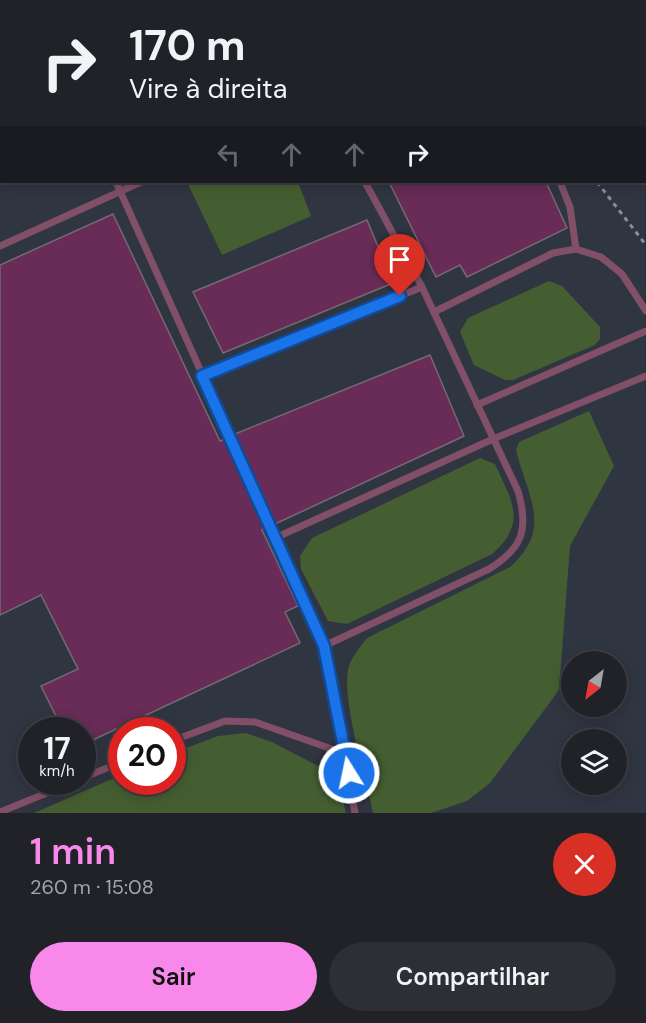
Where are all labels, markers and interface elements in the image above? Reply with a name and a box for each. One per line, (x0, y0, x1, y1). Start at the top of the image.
text: 170 m (129, 18, 246, 73)
icon: right (30, 24, 108, 102)
text: Vire à direita (129, 71, 287, 106)
icon: left (212, 138, 245, 171)
icon: ahead (275, 138, 308, 171)
icon: ahead (338, 138, 371, 171)
icon: right (401, 138, 434, 171)
pin (374, 234, 425, 296)
icon: arrive (383, 243, 416, 276)
north arrow (561, 651, 627, 717)
map controls (561, 651, 627, 795)
speed limit sign: 20 (108, 717, 186, 795)
text: 17 (43, 729, 71, 768)
button: layers (561, 729, 627, 795)
position arrow (317, 741, 381, 805)
text: km/h (39, 761, 75, 781)
text: 1 min (30, 828, 116, 875)
button: close (553, 833, 616, 896)
text: 260 m · 15:08 (30, 874, 154, 900)
button: Sair (30, 942, 317, 1011)
button: Compartilhar (329, 942, 616, 1011)

